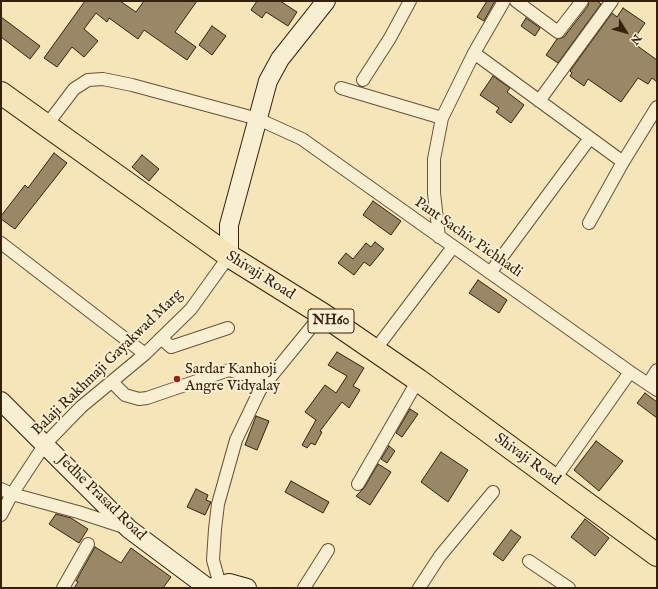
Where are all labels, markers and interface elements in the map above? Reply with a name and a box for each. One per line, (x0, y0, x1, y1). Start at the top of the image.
north arrow (606, 12, 646, 52)
text: N (627, 31, 644, 47)
street label: Pant Sachiv Pichhadi (411, 194, 525, 282)
street label: Shivaji Road (222, 248, 298, 304)
street label: Balaji Rakhmaji Gayakwad Marg (29, 286, 187, 440)
road number: NH60 (308, 309, 354, 333)
place label: Sardar Kanhoji Angre Vidyalay (185, 361, 280, 396)
marker: Sardar Kanhoji Angre Vidyalay (172, 374, 182, 384)
street label: Shivaji Road (490, 430, 564, 490)
street label: Jedhe Prasad Road (53, 451, 149, 545)

